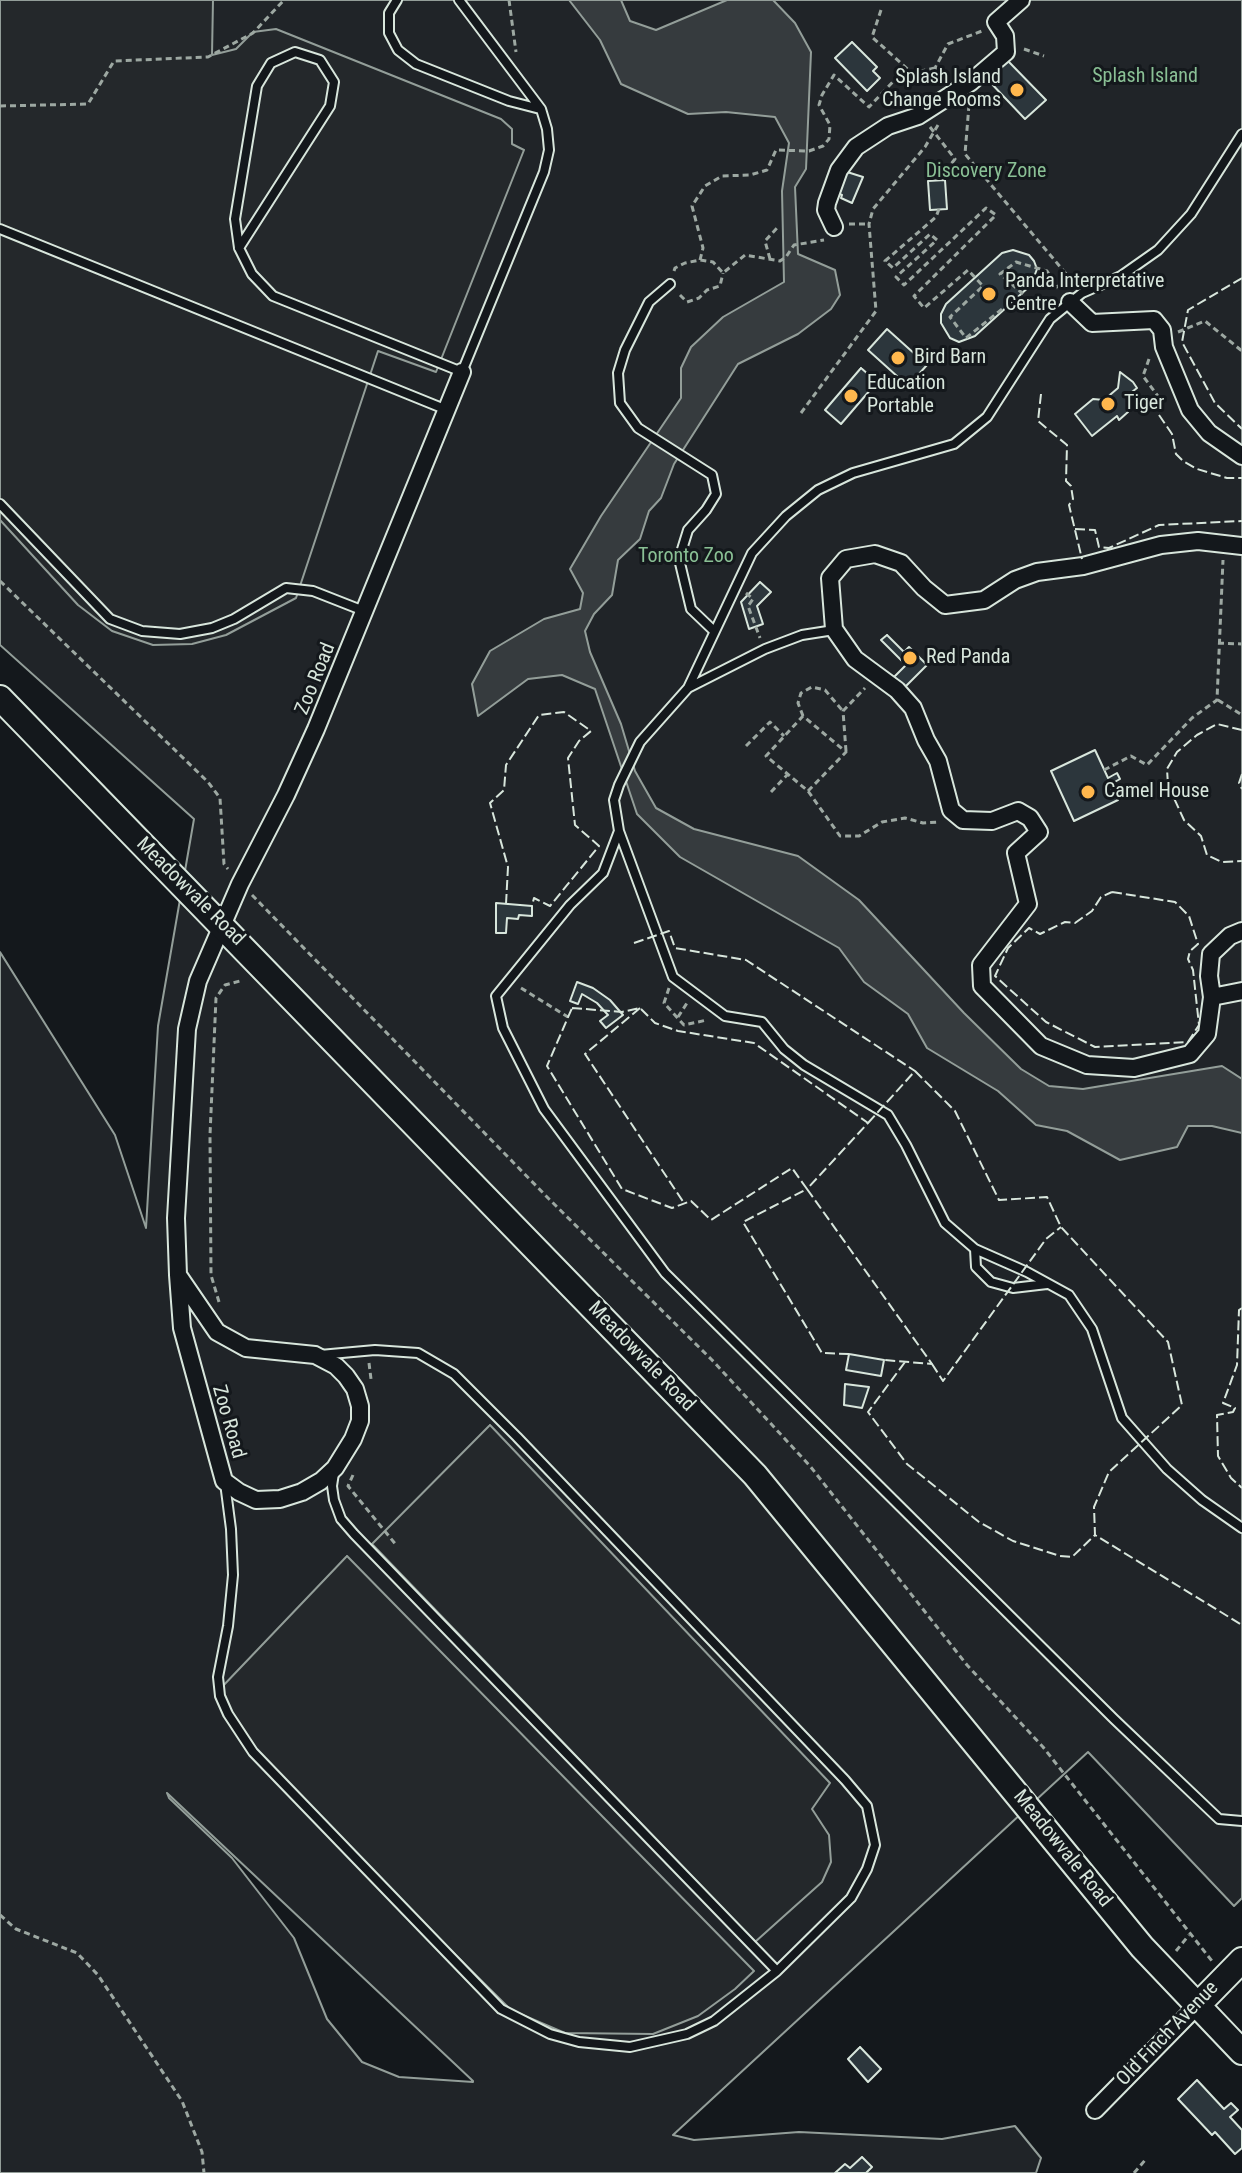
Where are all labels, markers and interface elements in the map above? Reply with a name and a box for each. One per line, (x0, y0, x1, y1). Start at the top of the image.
park label: Splash Island (1092, 65, 1198, 89)
place label: Splash Island Change Rooms (882, 66, 1001, 113)
marker: Splash Island Change Rooms (1008, 81, 1026, 99)
park label: Discovery Zone (926, 160, 1046, 184)
place label: Panda Interpretative Centre (1005, 270, 1164, 317)
marker: Panda Interpretative Centre (980, 285, 998, 303)
place label: Bird Barn (914, 346, 986, 370)
marker: Bird Barn (889, 349, 907, 367)
place label: Education Portable (867, 372, 945, 419)
marker: Education Portable (842, 387, 860, 405)
place label: Tiger (1124, 392, 1164, 416)
marker: Tiger (1099, 395, 1117, 413)
park label: Toronto Zoo (638, 545, 734, 569)
street label: Zoo Road (291, 640, 341, 718)
place label: Red Panda (926, 646, 1010, 670)
marker: Red Panda (901, 649, 919, 667)
place label: Camel House (1104, 780, 1209, 804)
marker: Camel House (1079, 783, 1097, 801)
street label: Meadowvale Road (131, 833, 249, 951)
street label: Meadowvale Road (582, 1297, 700, 1417)
street label: Zoo Road (206, 1383, 250, 1461)
street label: Meadowvale Road (1007, 1786, 1117, 1912)
street label: Old Finch Avenue (1112, 1977, 1224, 2091)

